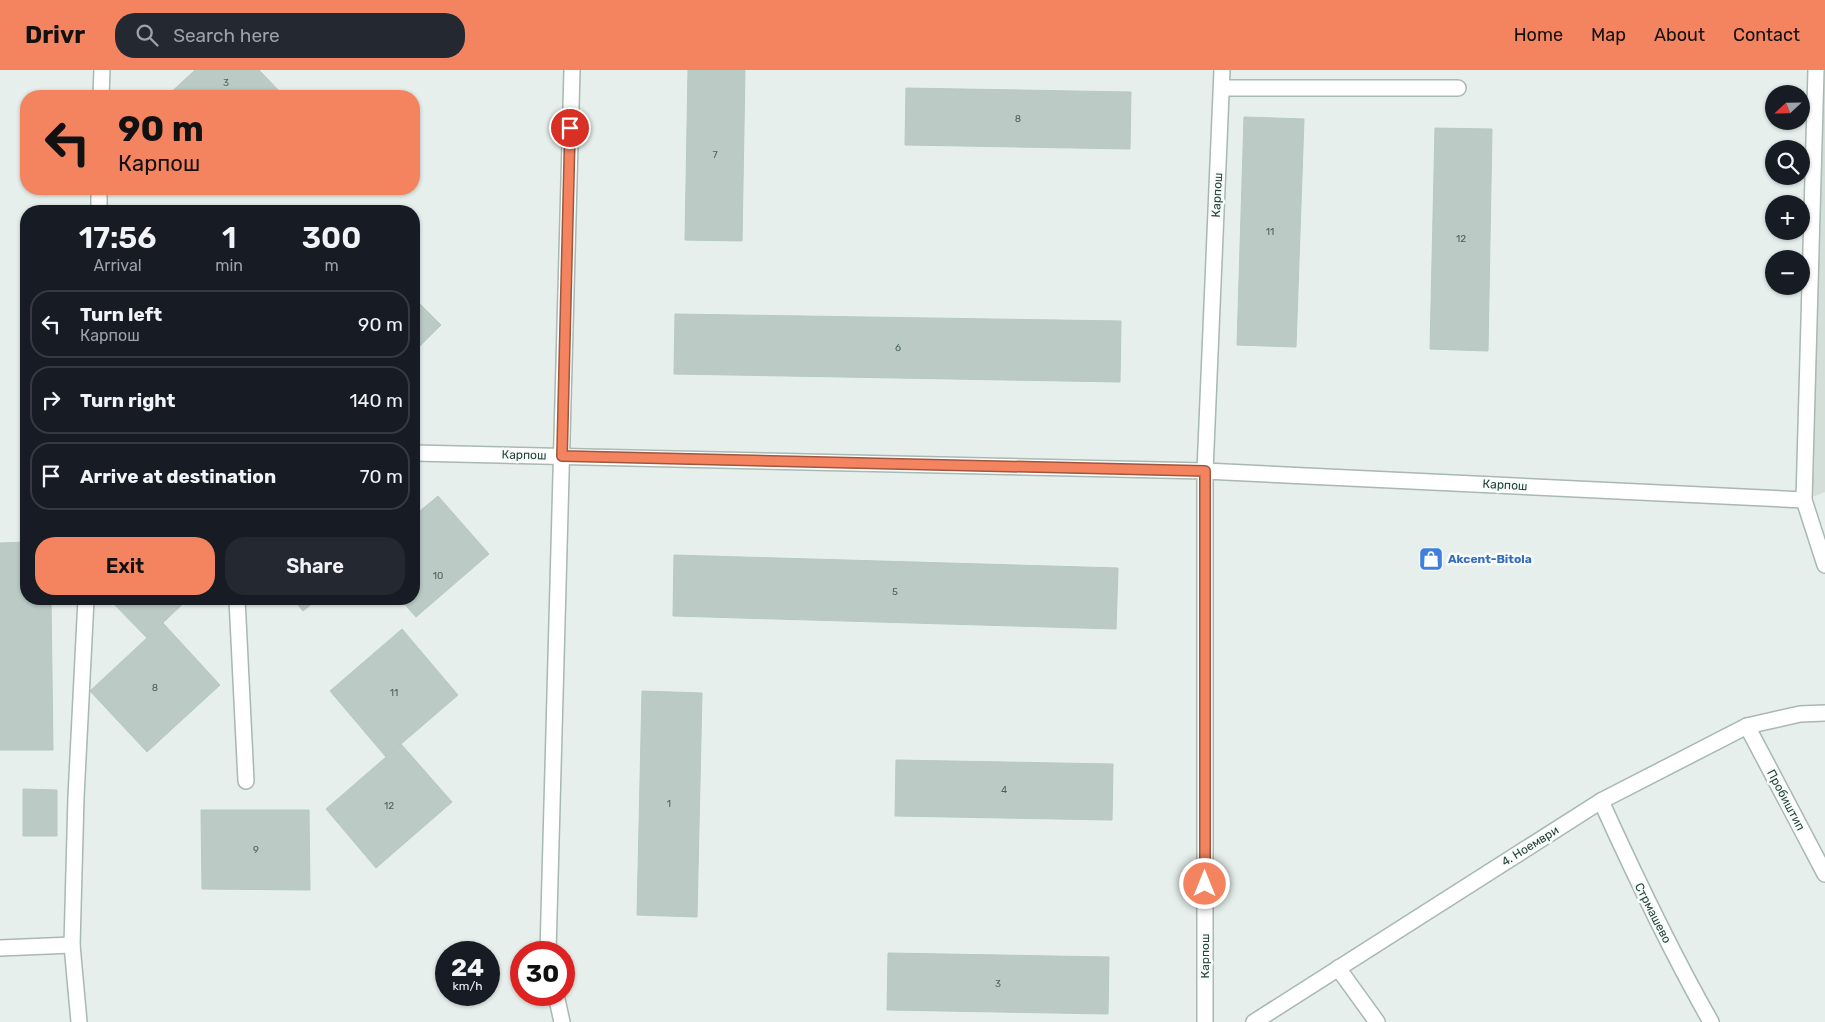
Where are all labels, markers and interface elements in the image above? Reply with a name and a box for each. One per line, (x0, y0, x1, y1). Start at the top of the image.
search box (115, 13, 465, 58)
text: Drivr (25, 21, 85, 49)
icon: search (133, 21, 161, 49)
text: Search here (173, 24, 280, 47)
text: Home (1514, 24, 1563, 46)
text: Map (1591, 24, 1626, 46)
text: About (1654, 24, 1705, 46)
text: Contact (1733, 24, 1800, 46)
house number: 3 (223, 77, 229, 89)
north arrow (1765, 85, 1810, 130)
map controls (1765, 85, 1810, 295)
pin (549, 107, 591, 149)
text: 90 m (118, 108, 204, 150)
icon: left (35, 110, 100, 175)
house number: 8 (1015, 113, 1021, 125)
icon: arrive (556, 114, 584, 142)
button: search (1765, 140, 1810, 185)
house number: 7 (712, 149, 718, 161)
text: Карпош (118, 150, 200, 177)
street label: Карпош (1209, 172, 1225, 218)
button: + (1765, 195, 1810, 240)
text: 17:56 (79, 220, 156, 256)
text: 1 (222, 220, 236, 256)
text: 300 (302, 220, 361, 256)
house number: 11 (1266, 226, 1274, 238)
house number: 12 (1456, 233, 1466, 245)
button: − (1765, 250, 1810, 295)
text: Arrival (94, 256, 142, 275)
text: min (215, 256, 243, 275)
text: m (324, 256, 339, 275)
text: Turn left (80, 303, 162, 326)
icon: left (37, 310, 65, 338)
text: 90 m (358, 313, 403, 336)
text: Карпош (80, 326, 140, 345)
house number: 6 (895, 342, 901, 354)
icon: right (37, 386, 65, 414)
text: Turn right (80, 389, 175, 412)
text: 140 m (349, 389, 403, 412)
street label: Карпош (501, 448, 547, 462)
icon: arrive (37, 462, 65, 490)
text: Arrive at destination (80, 465, 276, 488)
text: 70 m (360, 465, 403, 488)
street label: Карпош (1482, 477, 1528, 493)
button: Exit (35, 537, 215, 595)
button: Share (225, 537, 405, 595)
shop icon: Akcent-Bitola (1418, 546, 1444, 572)
place label: Akcent-Bitola (1448, 552, 1532, 566)
house number: 10 (433, 570, 443, 582)
house number: 5 (892, 586, 898, 598)
house number: 8 (152, 682, 158, 694)
house number: 11 (390, 687, 398, 699)
street label: Пробиштип (1764, 767, 1808, 833)
house number: 4 (1001, 784, 1007, 796)
house number: 1 (667, 798, 671, 810)
house number: 12 (384, 800, 394, 812)
street label: 4. Ноември (1499, 823, 1561, 869)
house number: 9 (253, 844, 259, 856)
position arrow (1178, 857, 1230, 909)
street label: Стрмашево (1632, 880, 1674, 946)
street label: Карпош (1198, 934, 1212, 978)
speed limit sign: 30 (510, 941, 575, 1006)
text: 24 (451, 953, 484, 982)
house number: 3 (995, 978, 1001, 990)
text: km/h (453, 979, 482, 993)

